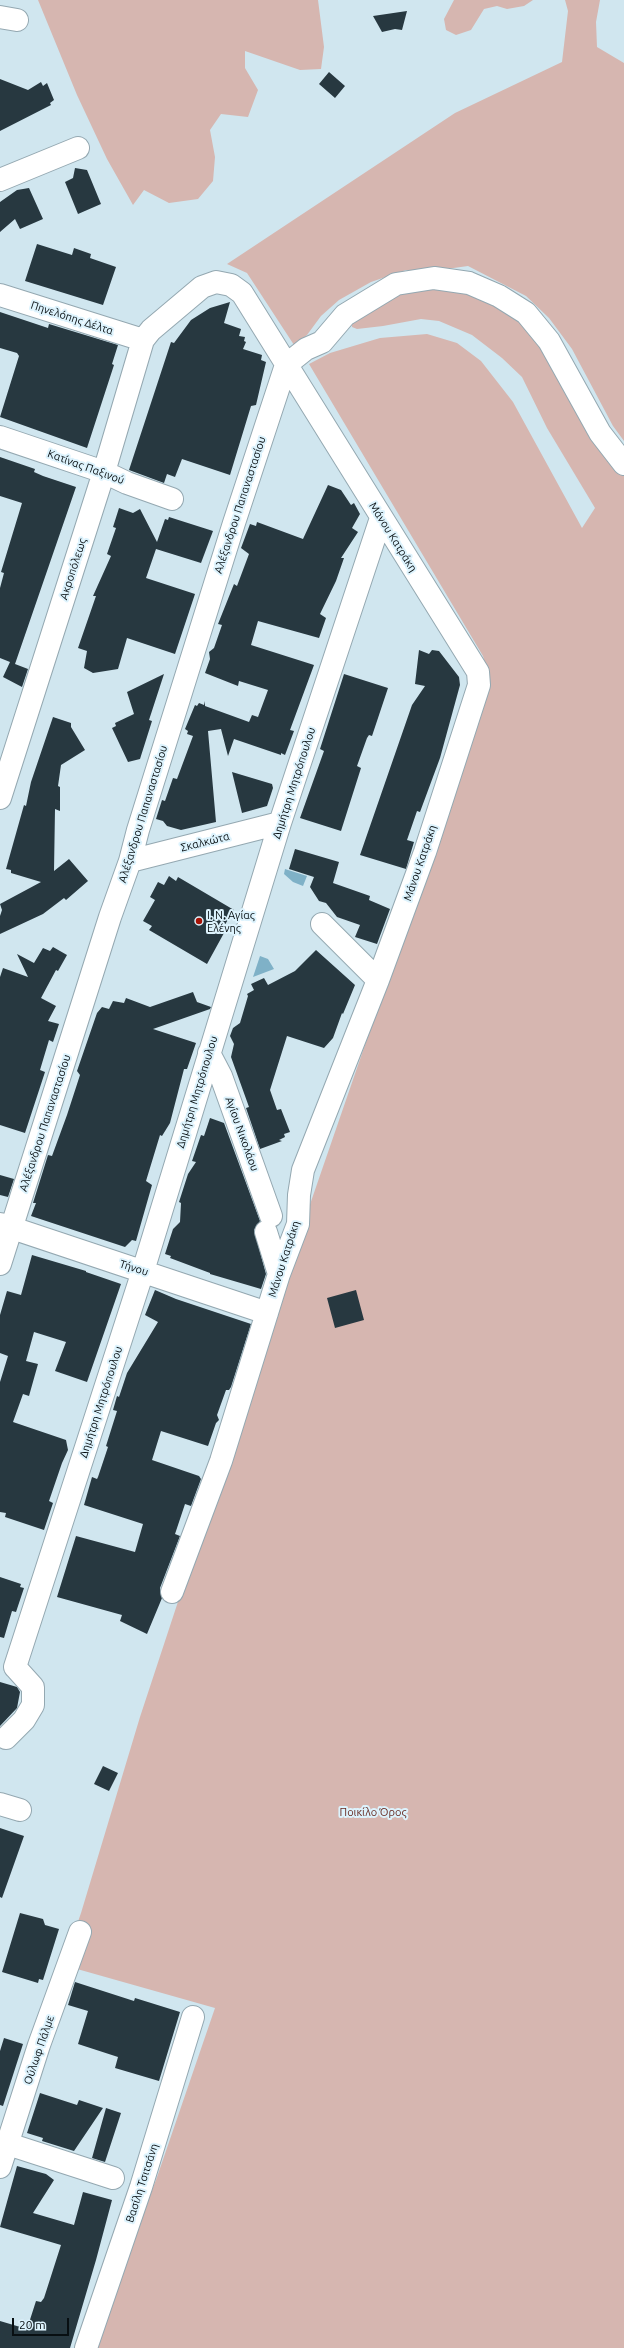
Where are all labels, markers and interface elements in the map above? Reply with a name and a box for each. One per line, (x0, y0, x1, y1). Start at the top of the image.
street label: Πηνελόπης Δέλτα (29, 298, 115, 338)
street label: Αλέξανδρου Παπαναστασίου (212, 435, 268, 575)
street label: Κατίνας Παξινού (46, 447, 126, 487)
street label: Μάνου Κατράκη (366, 500, 420, 574)
street label: Ακροπόλεως (57, 537, 89, 601)
street label: Δημήτρη Μητρόπουλου (270, 725, 318, 841)
street label: Αλέξανδρου Παπαναστασίου (116, 744, 170, 884)
street label: Μάνου Κατράκη (401, 823, 439, 903)
street label: Σκαλκώτα (179, 830, 231, 854)
place label: Ι. Ν. Αγίας Ελένης (207, 908, 255, 934)
marker: Ι. Ν. Αγίας Ελένης (194, 916, 204, 926)
street label: Δημήτρη Μητρόπουλου (174, 1034, 220, 1150)
street label: Αλέξανδρου Παπαναστασίου (17, 1053, 73, 1193)
street label: Αγίου Νικολάου (222, 1095, 262, 1173)
street label: Μάνου Κατράκη (265, 1219, 303, 1299)
street label: Τήνου (118, 1257, 150, 1279)
street label: Δημήτρη Μητρόπουλου (77, 1344, 125, 1460)
park label: Ποικίλο Όρος (340, 1805, 406, 1819)
street label: Ούλωφ Πάλμε (21, 2014, 57, 2086)
street label: Βασίλη Τσιτσάνη (123, 2142, 161, 2224)
scale bar (14, 2310, 71, 2336)
text: 20 m (19, 2318, 46, 2331)

